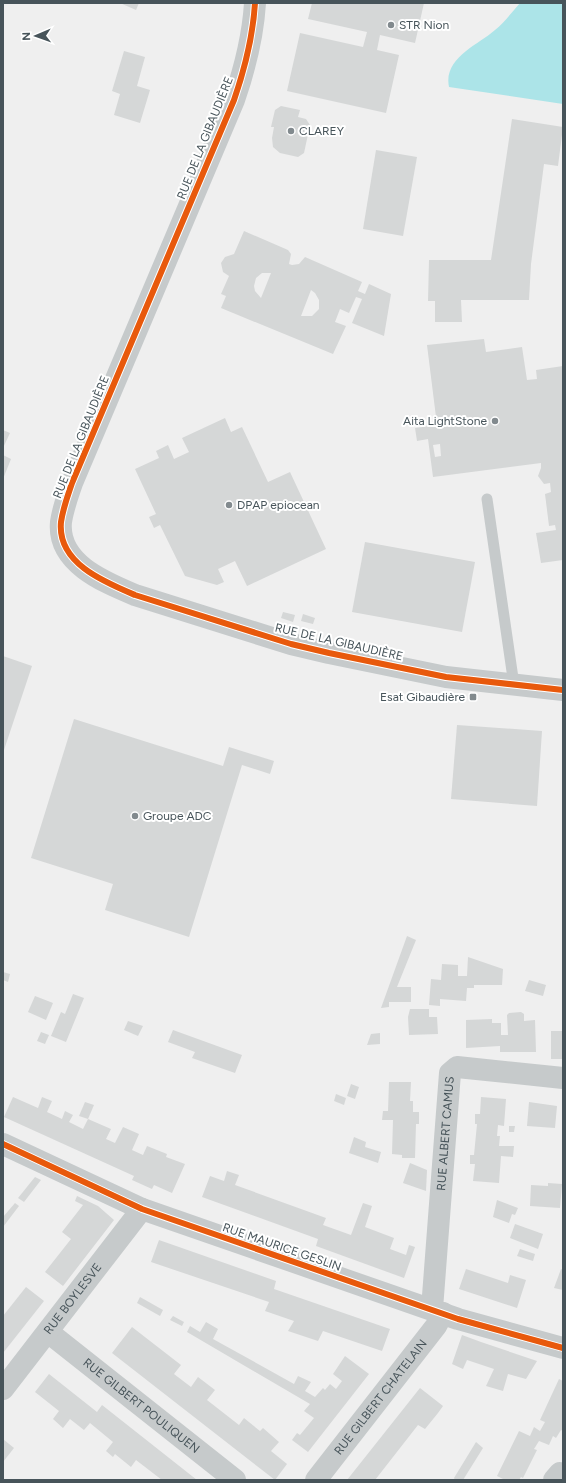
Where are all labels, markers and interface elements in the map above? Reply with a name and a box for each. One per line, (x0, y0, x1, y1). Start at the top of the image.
north arrow (16, 16, 56, 56)
place label: STR Nion (399, 18, 450, 32)
marker: STR Nion (386, 20, 396, 30)
text: N (20, 32, 33, 41)
street label: RUE DE LA GIBAUDIÈRE (174, 75, 236, 201)
place label: CLAREY (299, 124, 345, 138)
marker: CLAREY (286, 126, 296, 136)
street label: RUE DE LA GIBAUDIÈRE (50, 374, 112, 500)
place label: Aita LightStone (403, 414, 487, 428)
marker: Aita LightStone (490, 416, 500, 426)
place label: DPAP epiocean (237, 498, 320, 512)
marker: DPAP epiocean (224, 500, 234, 510)
street label: RUE DE LA GIBAUDIÈRE (274, 620, 404, 664)
place label: Esat Gibaudière (380, 690, 465, 704)
marker: Esat Gibaudière (468, 692, 478, 702)
place label: Groupe ADC (143, 809, 212, 823)
marker: Groupe ADC (130, 811, 140, 821)
street label: RUE ALBERT CAMUS (434, 1076, 457, 1191)
street label: RUE MAURICE GESLIN (221, 1220, 343, 1274)
street label: RUE BOYLESVE (41, 1260, 105, 1337)
street label: RUE GILBERT CHATELAIN (331, 1337, 430, 1458)
street label: RUE GILBERT POULIQUEN (80, 1355, 202, 1456)

